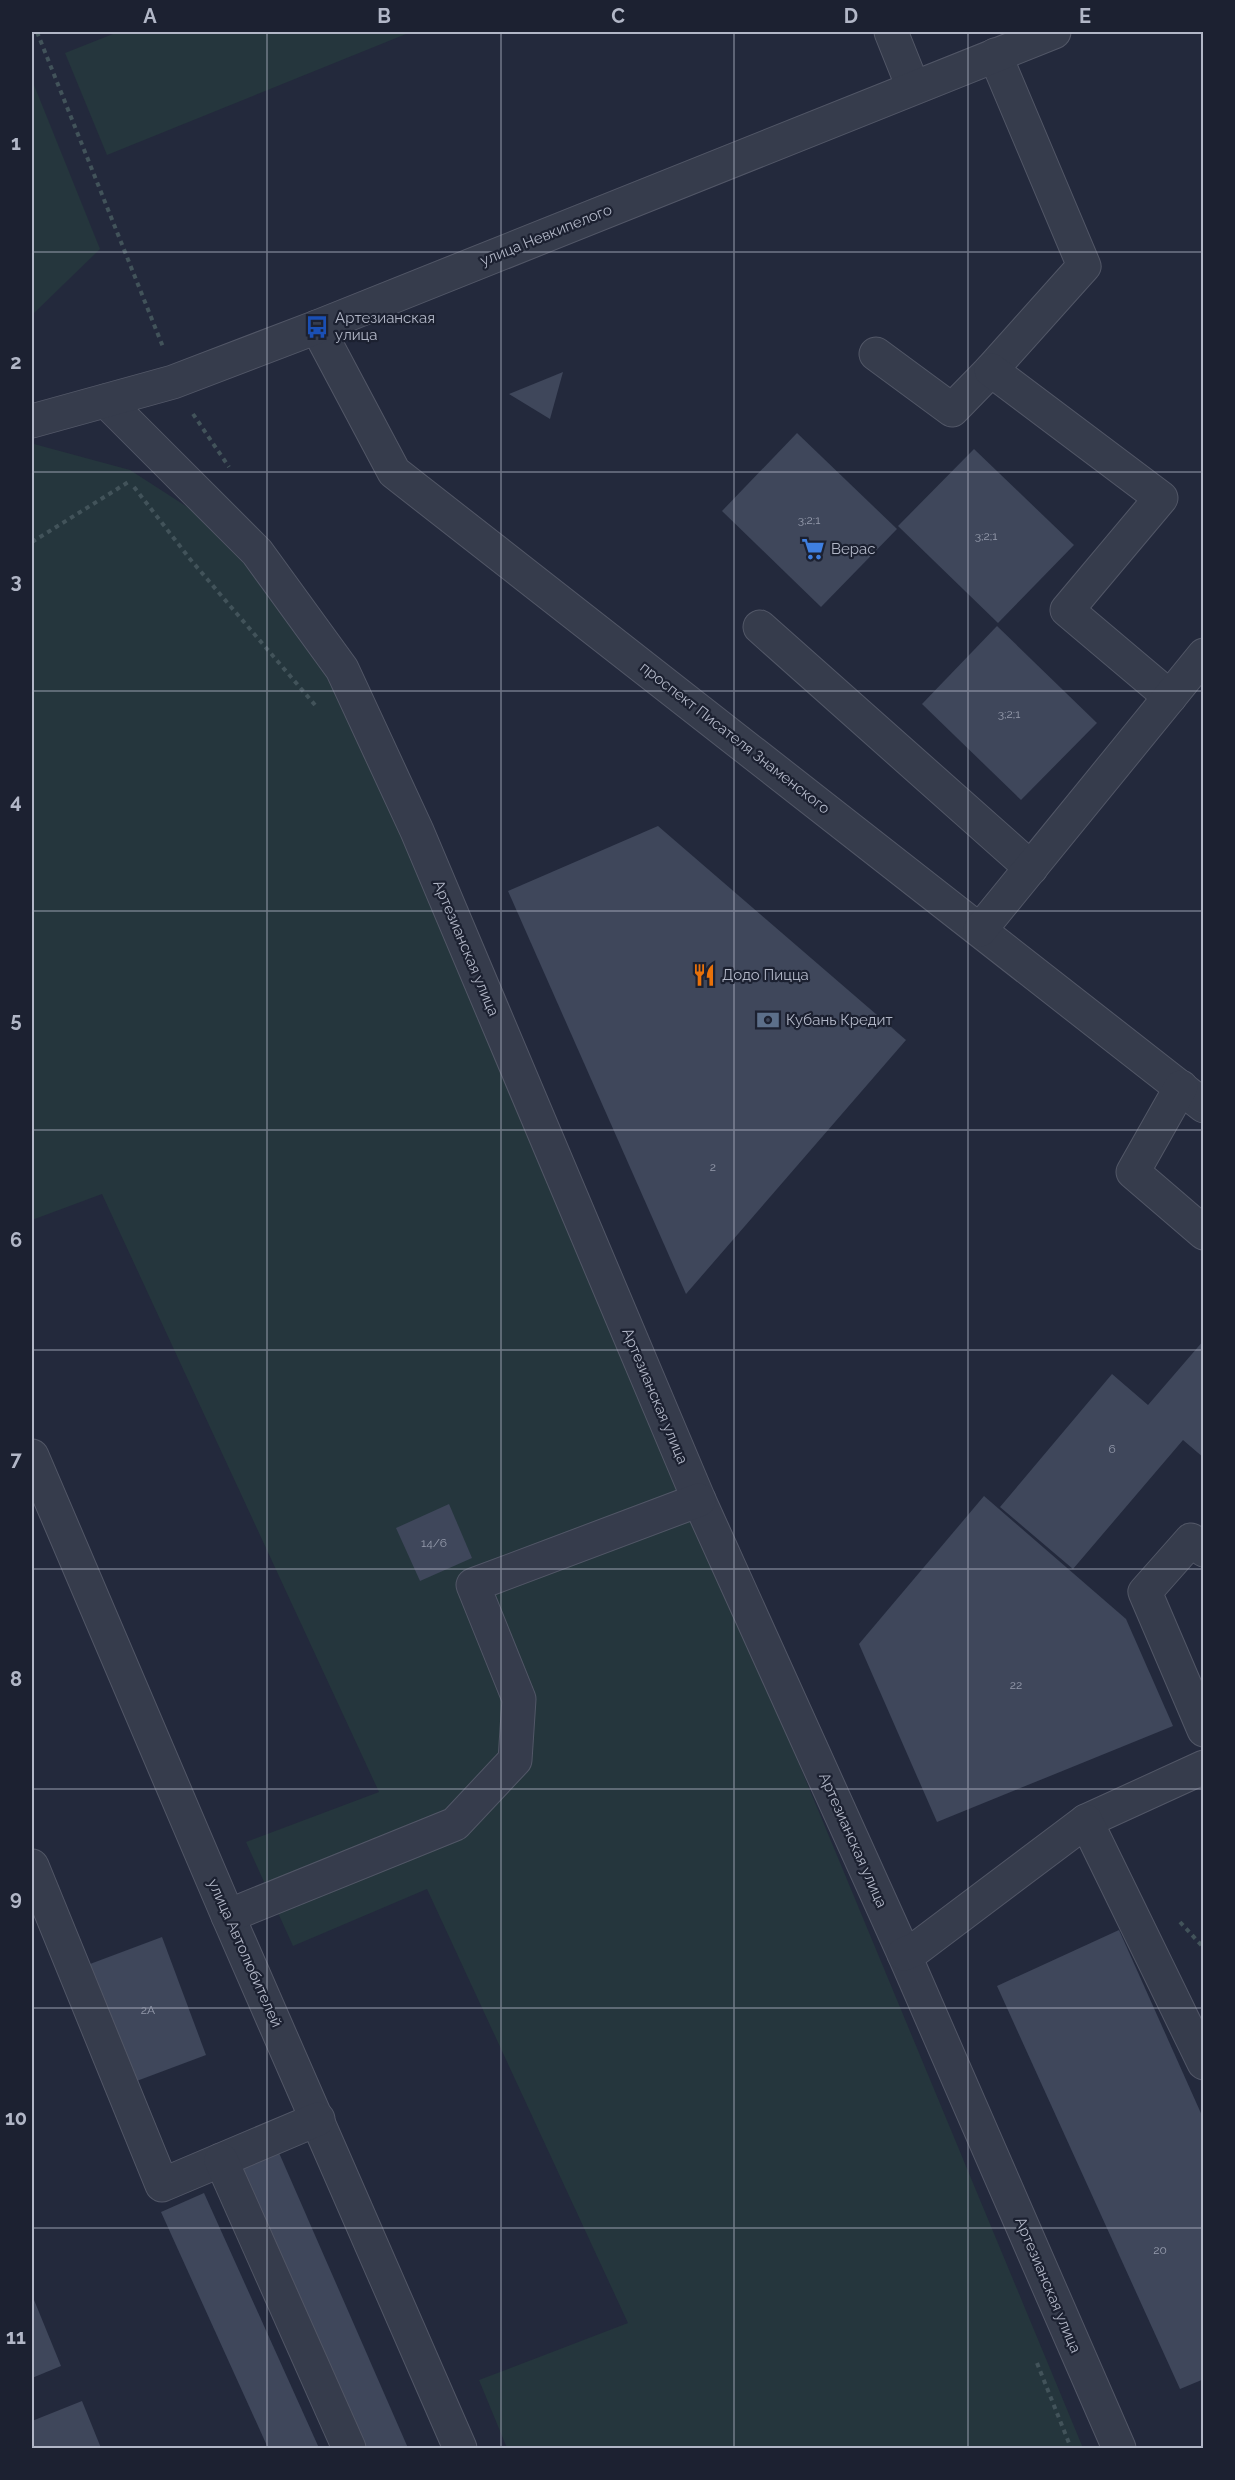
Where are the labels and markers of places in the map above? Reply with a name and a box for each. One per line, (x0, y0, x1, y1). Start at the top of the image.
place label: Артезианская улица (335, 309, 435, 344)
bus stop icon: Артезианская улица (304, 314, 330, 340)
supermarket icon: Верас (800, 536, 826, 562)
place label: Верас (831, 540, 875, 558)
restaurant icon: Додо Пицца (691, 962, 717, 988)
place label: Додо Пицца (722, 966, 809, 984)
bank icon: Кубань Кредит (755, 1007, 781, 1033)
place label: Кубань Кредит (786, 1011, 893, 1029)

